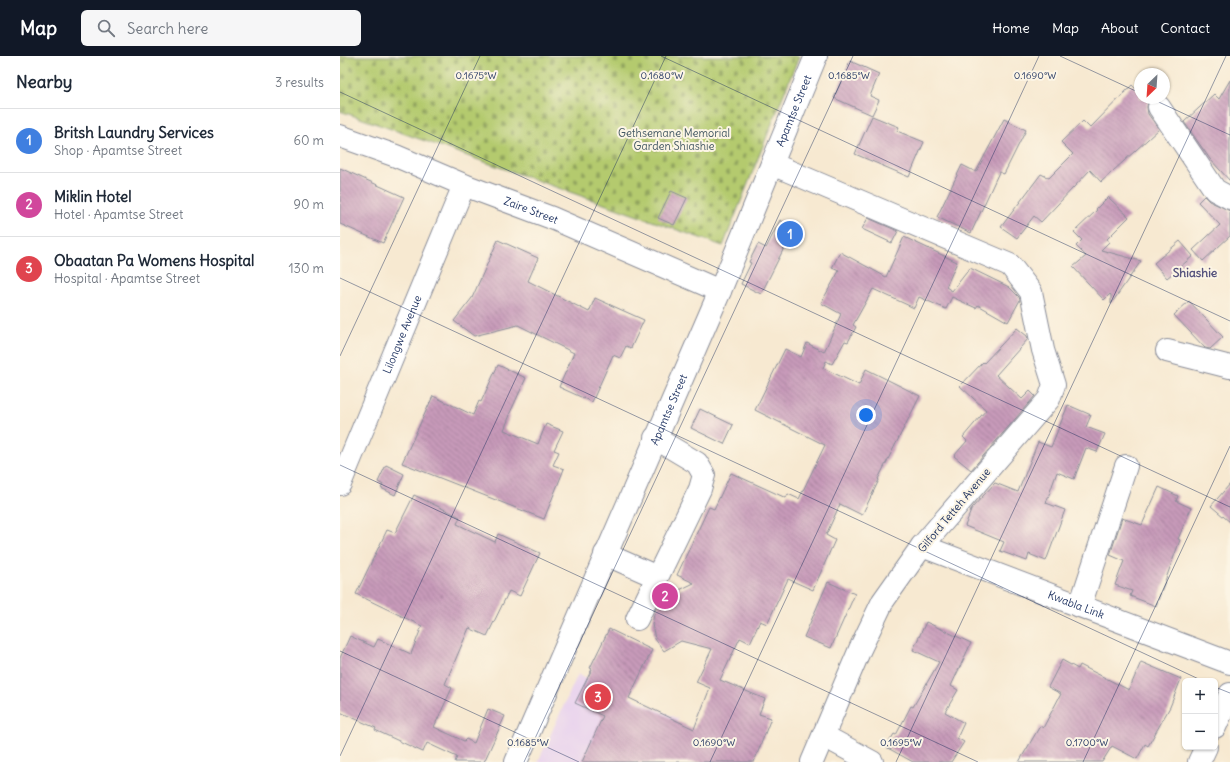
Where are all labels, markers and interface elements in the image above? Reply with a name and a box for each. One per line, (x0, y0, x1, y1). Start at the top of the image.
search box (81, 10, 361, 46)
text: Map (20, 16, 57, 40)
icon: search (95, 17, 117, 39)
text: Search here (127, 19, 208, 38)
text: Home (992, 19, 1030, 37)
text: Map (1052, 19, 1079, 37)
text: About (1101, 19, 1139, 37)
text: Contact (1161, 19, 1210, 37)
north arrow (1134, 68, 1170, 104)
text: 0.1675°W (455, 69, 497, 82)
text: 0.1680°W (641, 69, 683, 82)
text: 0.1685°W (828, 69, 870, 82)
text: 0.1690°W (1014, 69, 1056, 82)
text: Nearby (16, 71, 72, 93)
street label: Apamtse Street (773, 73, 815, 149)
text: 3 results (275, 74, 324, 91)
text: Britsh Laundry Services (54, 123, 214, 142)
park label: Gethsemane Memorial Garden Shiashie (618, 126, 730, 153)
text: 1 (26, 132, 32, 149)
text: 60 m (293, 132, 324, 149)
text: Shop · Apamtse Street (54, 142, 182, 159)
text: Miklin Hotel (54, 187, 132, 206)
street label: Zaire Street (502, 194, 561, 227)
text: 2 (25, 196, 33, 213)
text: 90 m (293, 196, 324, 213)
text: Hotel · Apamtse Street (54, 206, 183, 223)
pin: 1 (777, 219, 803, 249)
text: Obaatan Pa Womens Hospital (54, 251, 254, 270)
text: 3 (25, 260, 33, 277)
text: 130 m (288, 260, 324, 277)
district label: Shiashie (1173, 265, 1218, 280)
text: Hospital · Apamtse Street (54, 270, 200, 287)
street label: Lilongwe Avenue (380, 293, 425, 376)
street label: Apamtse Street (647, 372, 690, 447)
your location (856, 405, 876, 425)
street label: Gilford Tetteh Avenue (915, 465, 993, 555)
pin: 2 (652, 581, 678, 611)
street label: Kwabla Link (1046, 588, 1107, 622)
map controls (1182, 678, 1218, 750)
button: + (1182, 678, 1218, 714)
pin: 3 (585, 682, 611, 712)
button: − (1182, 714, 1218, 750)
text: 0.1685°W (507, 736, 549, 749)
text: 0.1690°W (693, 736, 735, 749)
text: 0.1695°W (880, 736, 922, 749)
text: 0.1700°W (1066, 736, 1108, 749)

